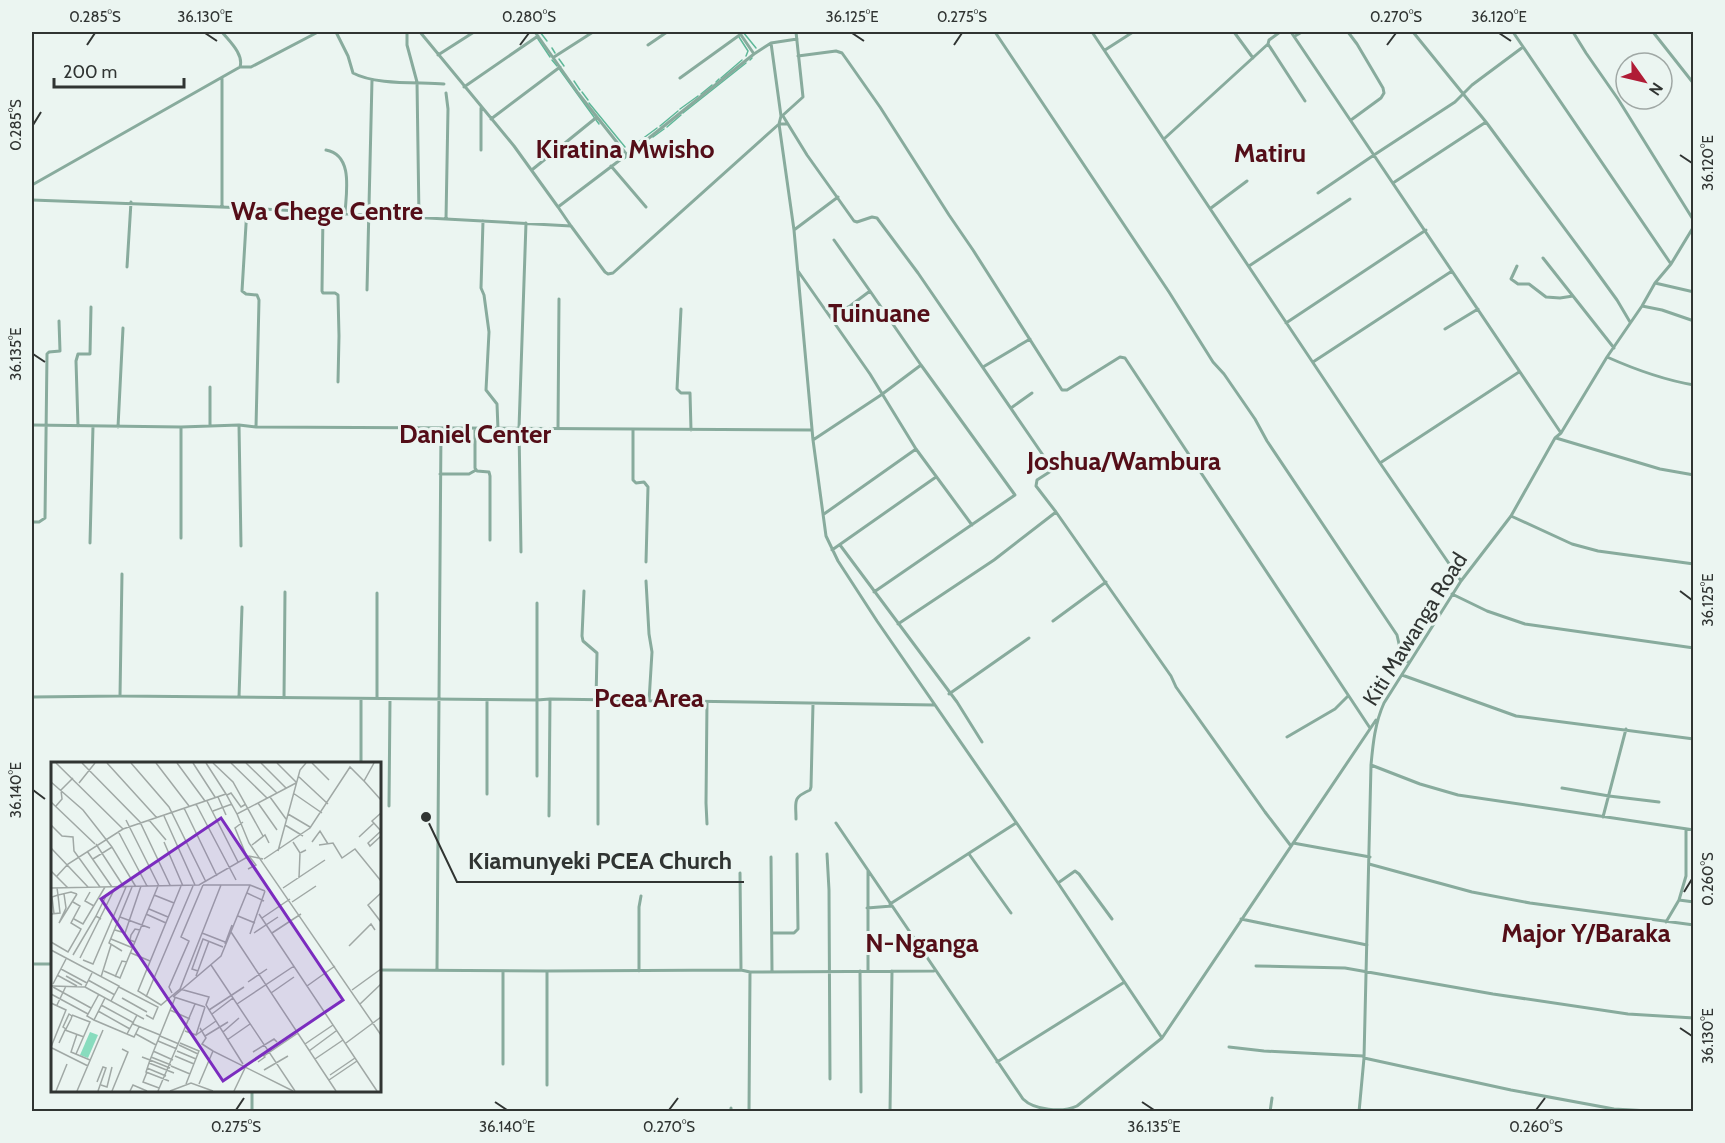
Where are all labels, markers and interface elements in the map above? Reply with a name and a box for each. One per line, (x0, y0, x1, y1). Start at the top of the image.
text: 0.285°S (69, 8, 121, 26)
text: 36.130°E (177, 8, 233, 26)
text: 0.280°S (502, 8, 556, 26)
text: 36.125°E (825, 8, 879, 26)
text: 0.275°S (937, 8, 987, 26)
text: 0.270°S (1370, 8, 1422, 26)
text: 36.120°E (1471, 8, 1527, 26)
scale bar (54, 51, 184, 89)
north arrow (1614, 51, 1674, 111)
text: 200 m (63, 61, 117, 83)
text: N (1645, 79, 1667, 99)
text: 0.285°S (7, 99, 25, 151)
district label: Kiratina Mwisho (535, 133, 715, 165)
text: 36.120°E (1699, 135, 1717, 191)
district label: Matiru (1234, 137, 1306, 169)
district label: Wa Chege Centre (231, 195, 423, 227)
district label: Tuinuane (828, 297, 930, 329)
text: 36.135°E (7, 327, 25, 381)
district label: Daniel Center (399, 418, 552, 450)
district label: Joshua/Wambura (1026, 445, 1221, 477)
street label: Kiti Mawanga Road (1357, 547, 1473, 711)
text: 36.125°E (1699, 573, 1717, 627)
district label: Pcea Area (594, 682, 704, 714)
text: 36.140°E (7, 762, 25, 818)
inset map (51, 762, 381, 1092)
callout: Kiamunyeki PCEA Church (457, 840, 744, 882)
text: Kiamunyeki PCEA Church (468, 846, 732, 875)
text: 0.260°S (1699, 852, 1717, 906)
district label: Major Y/Baraka (1501, 917, 1671, 949)
district label: N-Nganga (865, 927, 979, 959)
text: 36.130°E (1699, 1008, 1717, 1064)
text: 0.275°S (211, 1118, 261, 1136)
text: 36.140°E (479, 1118, 535, 1136)
text: 0.270°S (643, 1118, 695, 1136)
text: 36.135°E (1127, 1118, 1181, 1136)
text: 0.260°S (1509, 1118, 1563, 1136)

